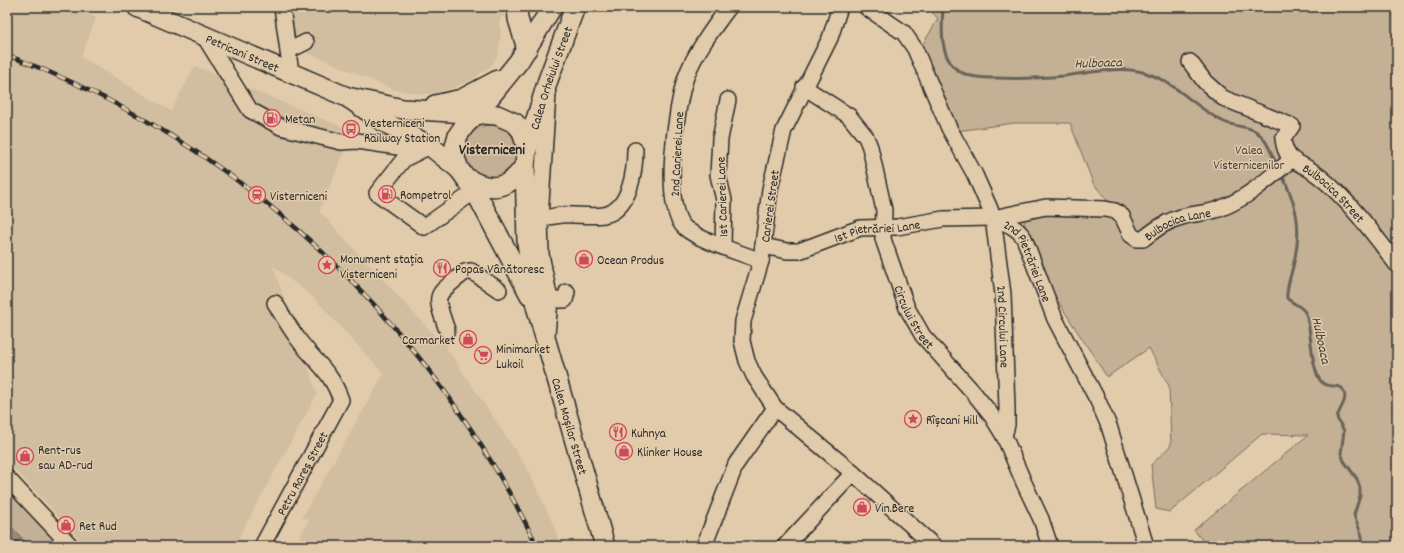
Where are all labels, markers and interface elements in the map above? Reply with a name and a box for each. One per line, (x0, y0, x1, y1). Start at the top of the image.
street label: Calea Orheiului Street (526, 24, 579, 133)
street label: Petricani Street (202, 30, 282, 79)
water label: Hulboaca (1074, 53, 1124, 75)
fuel station icon: Metan (262, 108, 282, 128)
place label: Metan (285, 111, 315, 130)
street label: 2nd Carierei Lane (667, 111, 690, 197)
place label: Vesterniceni Railway Station (364, 115, 440, 149)
bus stop icon: Vesterniceni Railway Station (341, 119, 361, 139)
district label: Visterniceni (459, 140, 525, 162)
park label: Valea Visternicenilor (1214, 142, 1285, 176)
street label: 1st Carierei Lane (713, 156, 734, 238)
street label: Bulbocica Street (1298, 160, 1368, 228)
street label: Carierei Street (757, 169, 786, 244)
fuel station icon: Rompetrol (377, 184, 397, 204)
station icon: Visterniceni (247, 185, 267, 205)
place label: Rompetrol (400, 187, 451, 206)
place label: Visterniceni (270, 188, 328, 207)
street label: Bulbocica Lane (1141, 205, 1213, 247)
street label: 1st Pietrăriei Lane (832, 216, 922, 249)
street label: 2nd Pietrăriei Lane (1000, 216, 1055, 306)
shop icon: Ocean Produs (574, 249, 594, 269)
place label: Monument stația Visterniceni (340, 251, 424, 285)
place label: Ocean Produs (597, 252, 664, 271)
place icon: Monument stația Visterniceni (317, 255, 337, 275)
restaurant icon: Popas Vânătoresc (432, 258, 452, 278)
place label: Popas Vânătoresc (455, 261, 544, 280)
street label: Circului Street (888, 283, 938, 355)
street label: 2nd Circului Lane (990, 284, 1013, 368)
water label: Hulboaca (1305, 315, 1335, 367)
shop icon: Carmarket (458, 329, 478, 349)
place label: Carmarket (402, 332, 455, 351)
place label: Minimarket Lukoil (496, 341, 550, 375)
supermarket icon: Minimarket Lukoil (473, 345, 493, 365)
street label: Calea Moșilor Street (545, 376, 591, 478)
place icon: Rîșcani Hill (903, 409, 923, 429)
place label: Rîșcani Hill (926, 412, 978, 431)
restaurant icon: Kuhnya (608, 422, 628, 442)
place label: Kuhnya (631, 425, 667, 444)
street label: Petru Rareș Street (273, 429, 334, 520)
shop icon: Klinker House (614, 441, 634, 461)
place label: Rent-rus sau AD-rud (38, 442, 93, 476)
place label: Klinker House (637, 444, 703, 463)
shop icon: Rent-rus sau AD-rud (15, 446, 35, 466)
shop icon: Vin.Bere (852, 497, 872, 517)
place label: Vin.Bere (875, 500, 915, 519)
shop icon: Ret Rud (56, 515, 76, 535)
place label: Ret Rud (79, 518, 117, 537)

